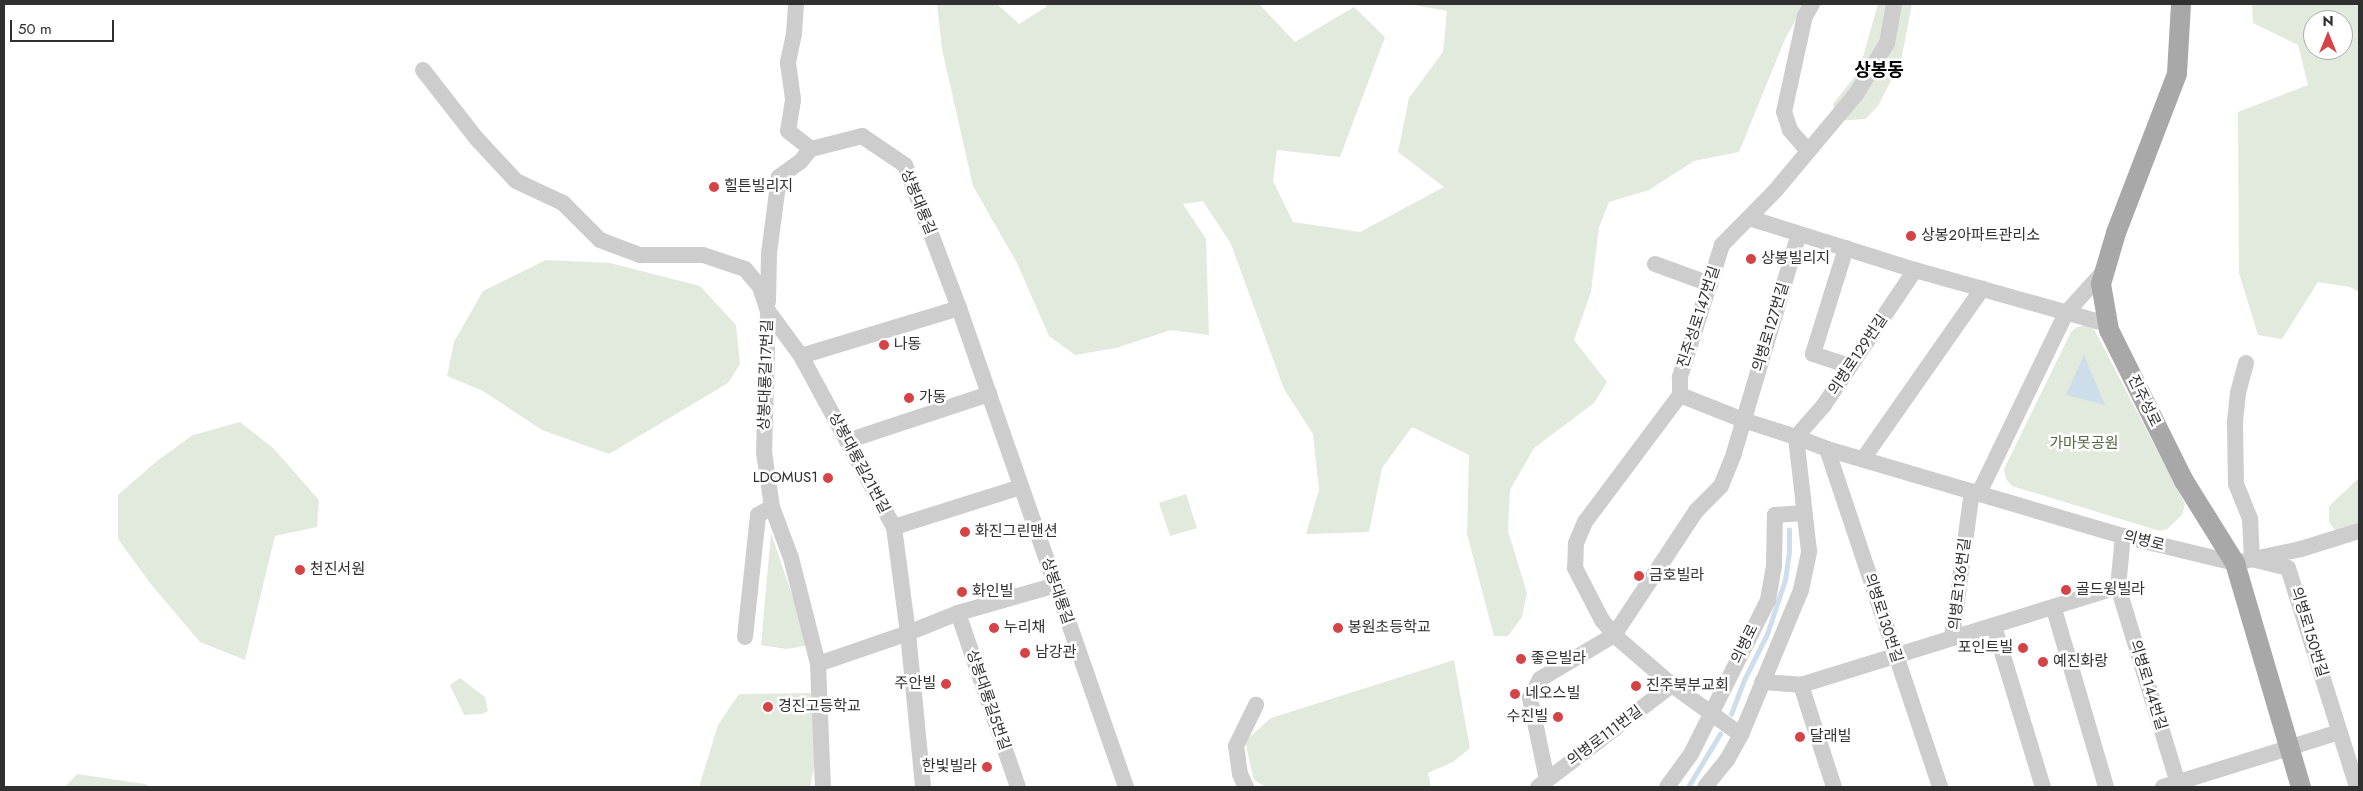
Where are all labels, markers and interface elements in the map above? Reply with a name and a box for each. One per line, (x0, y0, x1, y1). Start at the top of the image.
scale bar (12, 10, 116, 42)
north arrow (2303, 10, 2353, 60)
text: N (2322, 11, 2334, 31)
text: 50 m (18, 18, 52, 40)
district label: 상봉동 (1854, 59, 1904, 81)
street label: 상봉대룡길 (897, 167, 939, 237)
place label: 힐튼빌리지 (724, 178, 793, 196)
marker: 힐튼빌리지 (708, 181, 720, 193)
place label: 상봉2아파트관리소 (1921, 227, 2040, 245)
marker: 상봉2아파트관리소 (1905, 230, 1917, 242)
place label: 상봉빌리지 (1761, 250, 1830, 268)
marker: 상봉빌리지 (1745, 253, 1757, 265)
street label: 진주성로147번길 (1674, 264, 1724, 370)
street label: 의병로127번길 (1749, 280, 1793, 374)
street label: 의병로129번길 (1825, 311, 1891, 399)
street label: 상봉대룡길17번길 (755, 319, 777, 431)
place label: 나동 (894, 336, 922, 354)
marker: 나동 (878, 339, 890, 351)
street label: 진주성로 (2124, 372, 2164, 430)
place label: 가동 (919, 389, 947, 407)
marker: 가동 (903, 392, 915, 404)
street label: 상봉대룡길21번길 (825, 409, 893, 517)
park label: 가마못공원 (2050, 435, 2118, 453)
place label: LDOMUS1 (753, 469, 818, 487)
marker: LDOMUS1 (822, 472, 834, 484)
place label: 화진그린맨션 (975, 523, 1058, 541)
marker: 화진그린맨션 (959, 526, 971, 538)
street label: 의병로 (2122, 527, 2166, 555)
street label: 의병로136번길 (1945, 537, 1975, 631)
street label: 상봉대룡길 (1037, 555, 1077, 627)
place label: 천진서원 (310, 561, 365, 579)
marker: 천진서원 (294, 564, 306, 576)
place label: 금호빌라 (1649, 567, 1704, 585)
marker: 금호빌라 (1633, 570, 1645, 582)
street label: 의병로130번길 (1860, 571, 1906, 665)
place label: 골드윙빌라 (2076, 581, 2145, 599)
place label: 화인빌 (972, 583, 1013, 601)
marker: 골드윙빌라 (2060, 584, 2072, 596)
street label: 의병로150번길 (2287, 585, 2331, 679)
marker: 화인빌 (956, 586, 968, 598)
place label: 누리채 (1004, 619, 1045, 637)
place label: 봉원초등학교 (1348, 619, 1431, 637)
street label: 의병로 (1728, 621, 1762, 667)
marker: 누리채 (988, 622, 1000, 634)
marker: 봉원초등학교 (1332, 622, 1344, 634)
street label: 의병로144번길 (2126, 638, 2170, 732)
place label: 포인트빌 (1958, 639, 2013, 657)
marker: 포인트빌 (2017, 642, 2029, 654)
place label: 남강관 (1035, 644, 1076, 662)
street label: 상봉대룡길5번길 (962, 647, 1014, 753)
marker: 남강관 (1019, 647, 1031, 659)
place label: 좋은빌라 (1531, 650, 1586, 668)
marker: 좋은빌라 (1515, 653, 1527, 665)
place label: 예진화랑 (2053, 653, 2108, 671)
marker: 예진화랑 (2037, 656, 2049, 668)
place label: 주안빌 (895, 675, 936, 693)
place label: 진주북부교회 (1646, 677, 1729, 695)
marker: 주안빌 (940, 678, 952, 690)
marker: 진주북부교회 (1630, 680, 1642, 692)
place label: 네오스빌 (1525, 685, 1580, 703)
marker: 네오스빌 (1509, 688, 1521, 700)
place label: 경진고등학교 (778, 698, 861, 716)
marker: 경진고등학교 (762, 701, 774, 713)
street label: 의병로111번길 (1564, 702, 1646, 770)
place label: 수진빌 (1507, 708, 1548, 726)
marker: 수진빌 (1552, 711, 1564, 723)
place label: 달래빌 (1810, 728, 1851, 746)
marker: 달래빌 (1794, 731, 1806, 743)
place label: 한빛빌라 (922, 758, 977, 776)
marker: 한빛빌라 (981, 761, 993, 773)

